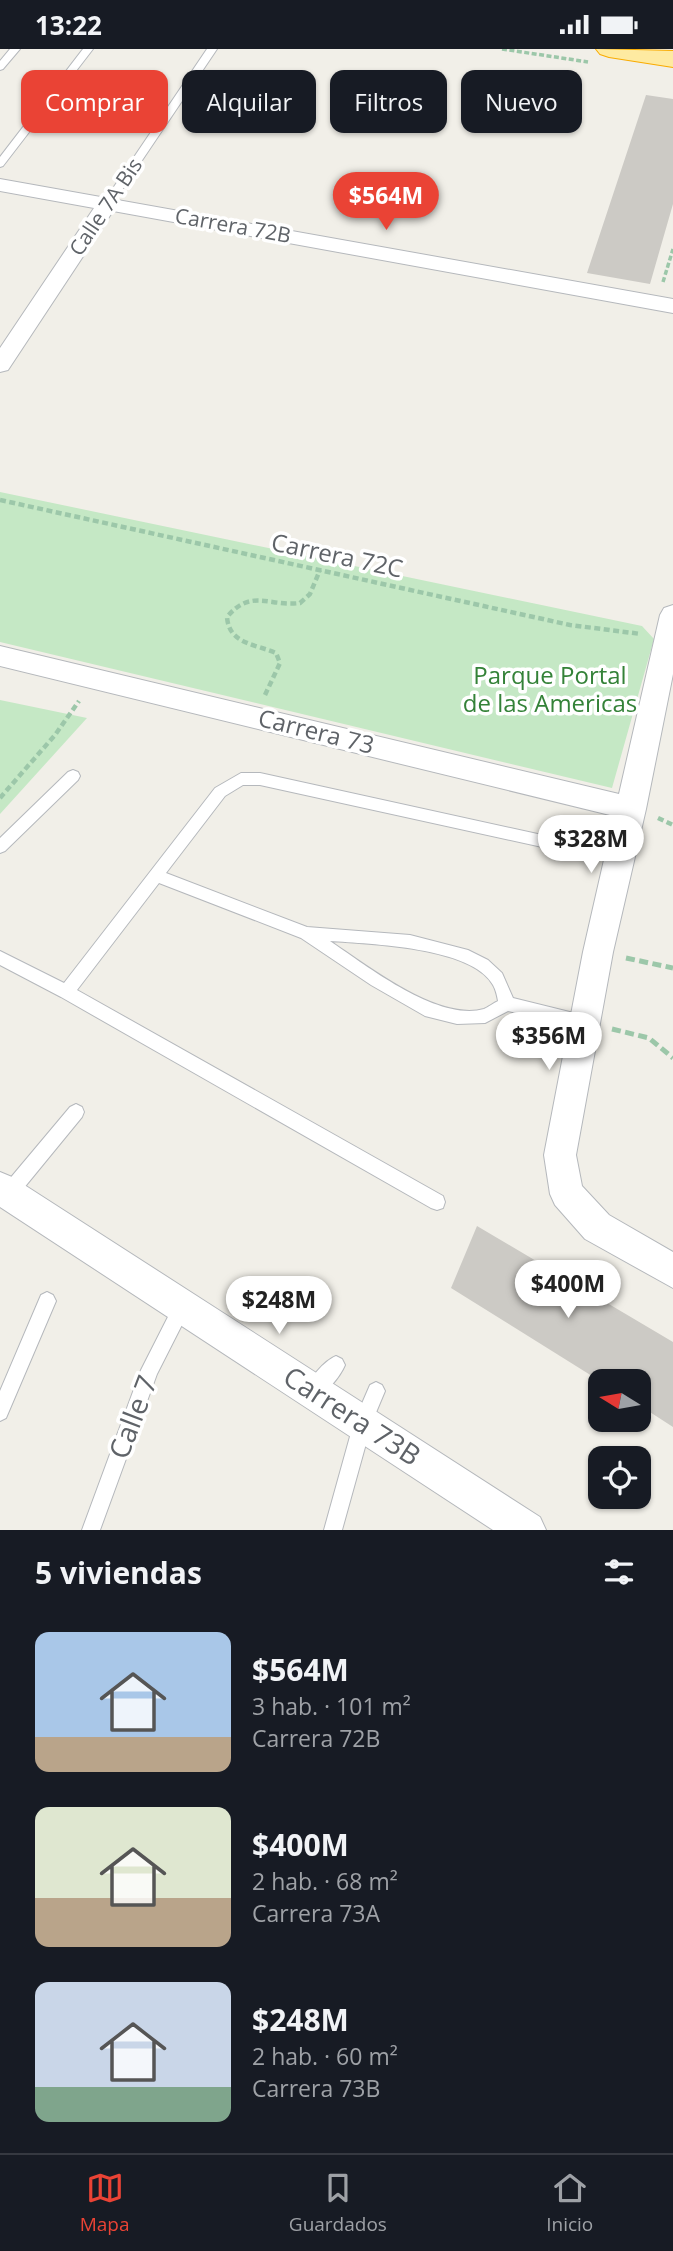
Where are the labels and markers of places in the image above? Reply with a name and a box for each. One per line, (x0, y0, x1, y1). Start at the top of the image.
pin: $564M (337, 173, 435, 232)
pin: $328M (542, 815, 640, 875)
pin: $356M (500, 1013, 598, 1072)
pin: $400M (519, 1261, 617, 1320)
pin: $248M (230, 1277, 328, 1336)

